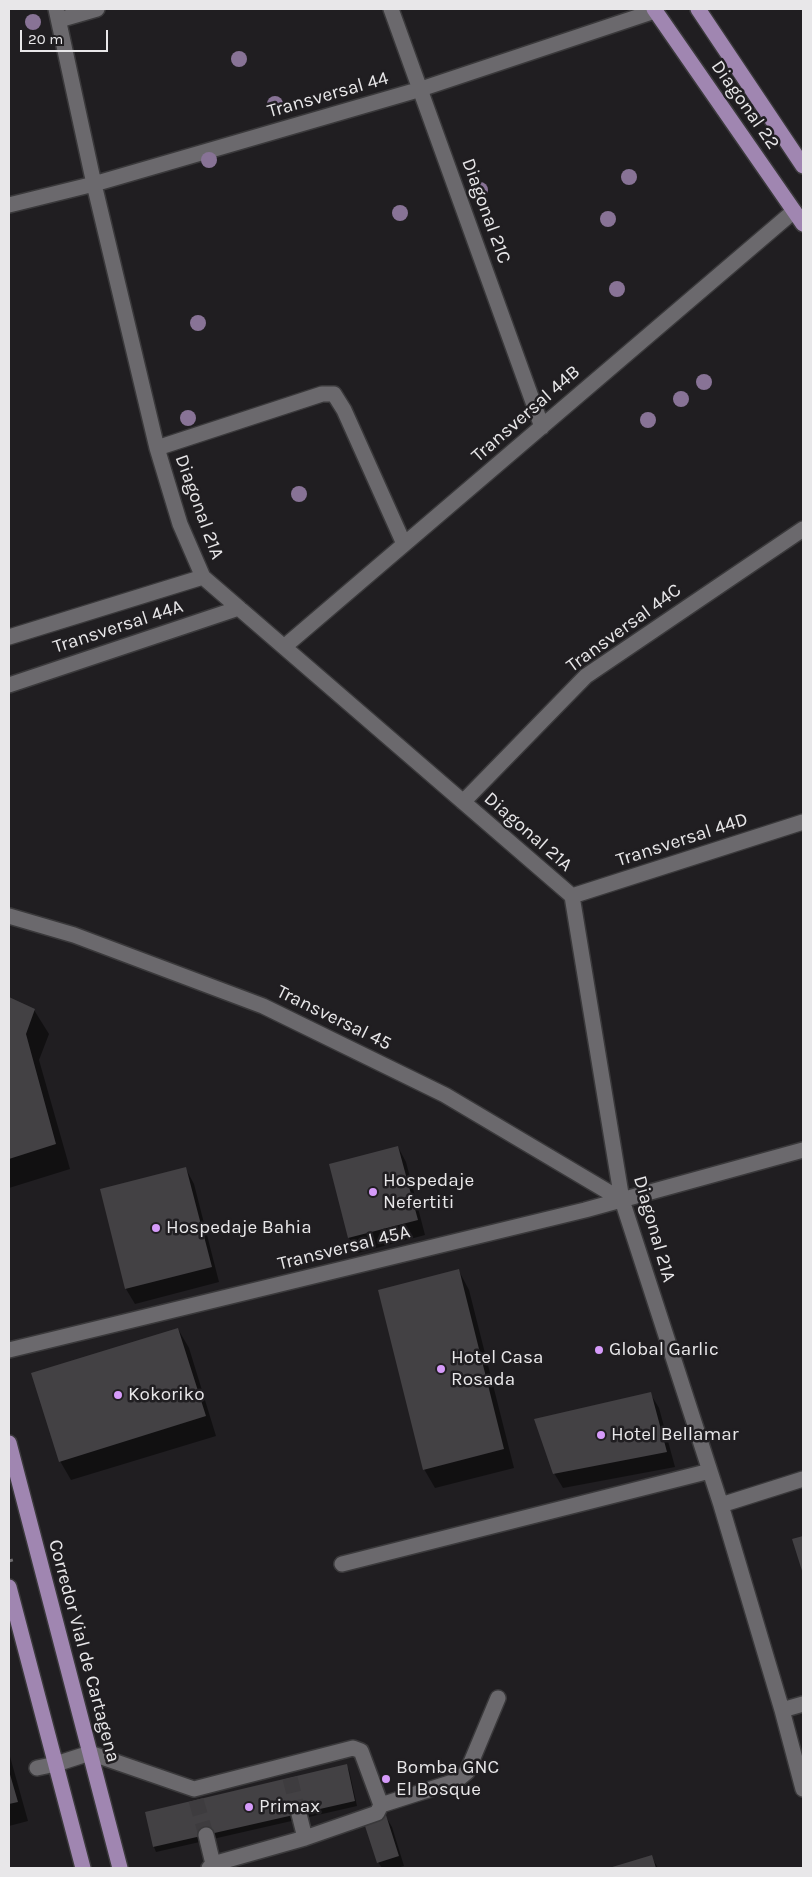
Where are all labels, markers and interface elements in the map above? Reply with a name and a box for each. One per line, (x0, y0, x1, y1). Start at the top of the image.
scale bar (22, 20, 110, 52)
text: 20 m (28, 30, 63, 48)
street label: Diagonal 22 (706, 56, 784, 154)
street label: Transversal 44 (265, 67, 391, 123)
street label: Diagonal 21C (456, 155, 516, 267)
street label: Transversal 44B (467, 361, 585, 467)
street label: Diagonal 21A (170, 452, 228, 562)
street label: Transversal 44C (562, 579, 686, 677)
street label: Transversal 44A (50, 595, 186, 659)
street label: Diagonal 21A (479, 787, 577, 877)
street label: Transversal 44D (613, 808, 751, 872)
street label: Transversal 45 (273, 980, 395, 1056)
place label: Hospedaje Nefertiti (383, 1170, 474, 1214)
street label: Diagonal 21A (628, 1173, 680, 1285)
marker: Hospedaje Nefertiti (367, 1186, 379, 1198)
place label: Hospedaje Bahia (166, 1217, 312, 1239)
street label: Transversal 45A (275, 1221, 413, 1275)
marker: Hospedaje Bahia (150, 1222, 162, 1234)
place label: Global Garlic (609, 1339, 719, 1361)
marker: Global Garlic (593, 1344, 605, 1356)
place label: Hotel Casa Rosada (451, 1347, 543, 1391)
marker: Hotel Casa Rosada (435, 1363, 447, 1375)
place label: Kokoriko (128, 1384, 205, 1406)
marker: Kokoriko (112, 1389, 124, 1401)
place label: Hotel Bellamar (611, 1424, 739, 1446)
marker: Hotel Bellamar (595, 1429, 607, 1441)
street label: Corredor Vial de Cartagena (43, 1537, 125, 1765)
place label: Bomba GNC El Bosque (396, 1757, 499, 1801)
marker: Bomba GNC El Bosque (380, 1773, 392, 1785)
place label: Primax (259, 1796, 320, 1818)
marker: Primax (243, 1801, 255, 1813)

